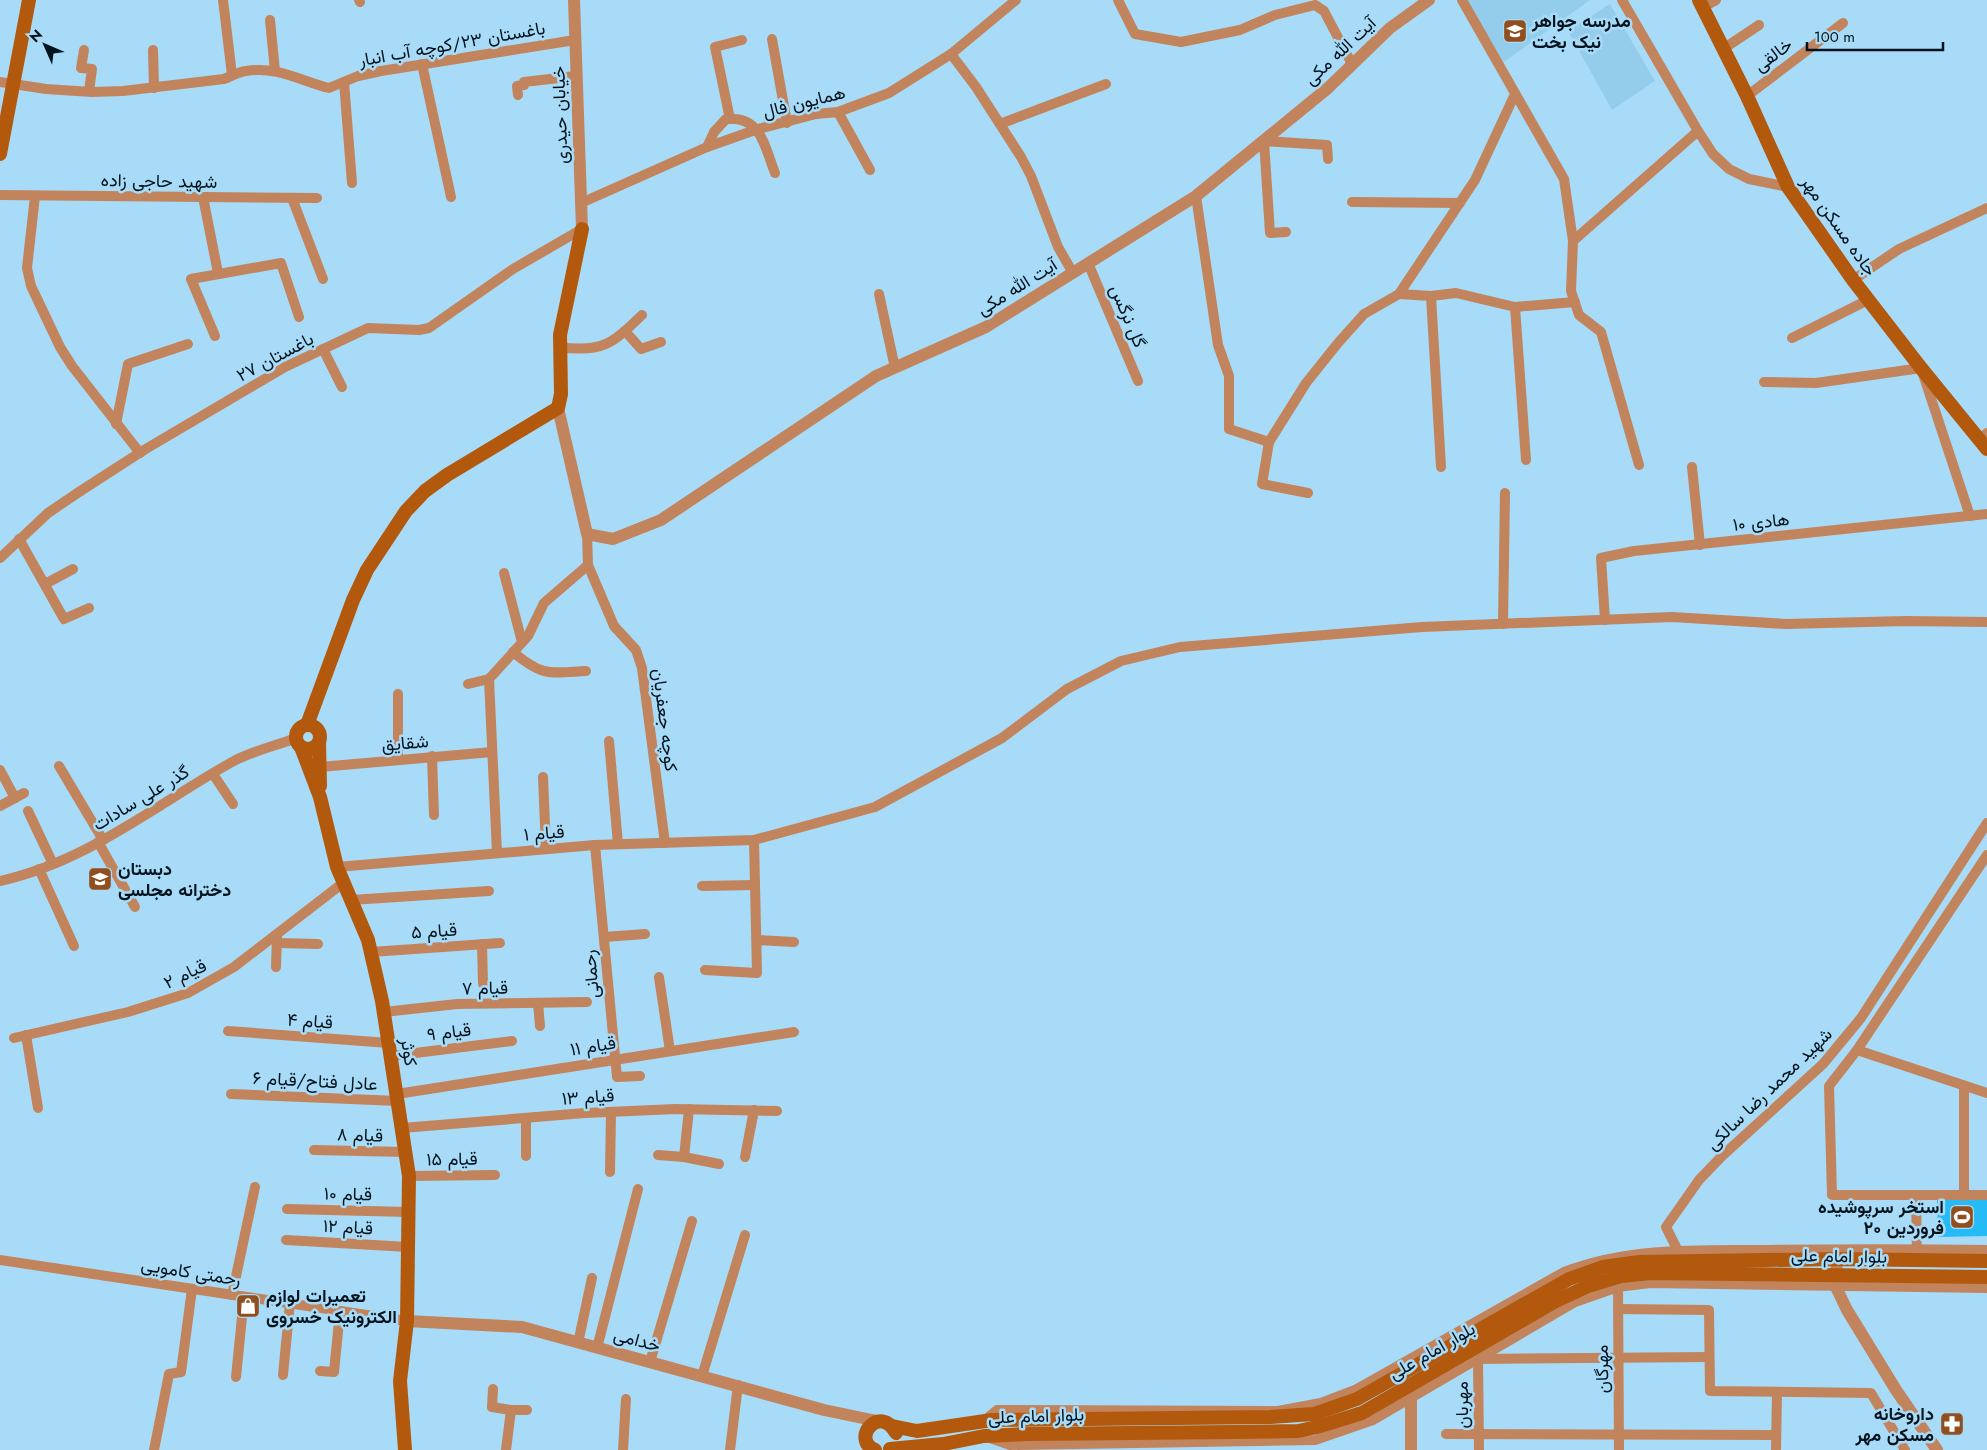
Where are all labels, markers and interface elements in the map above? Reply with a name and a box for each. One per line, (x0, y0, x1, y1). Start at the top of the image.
place label: مدرسه جواهر نیک بخت (1531, 8, 1631, 55)
street label: آیت الله مکی (1298, 9, 1383, 91)
street label: باغستان ۲۳/کوچه آب انبار (356, 15, 547, 73)
school or university icon: مدرسه جواهر نیک بخت (1502, 18, 1528, 44)
north arrow (20, 20, 70, 70)
scale bar (1807, 20, 1943, 52)
text: N (25, 25, 47, 47)
text: 100 m (1814, 26, 1855, 48)
street label: خالقی (1748, 32, 1798, 78)
street label: خیابان حیدری (545, 66, 575, 164)
street label: همایون فال (760, 79, 848, 125)
street label: شهید حاجی زاده (100, 167, 218, 195)
street label: جاده مسکن مهر (1794, 170, 1883, 281)
street label: آیت الله مکی (972, 251, 1064, 322)
street label: گل نرگس (1103, 280, 1153, 352)
street label: باغستان ۲۷ (232, 326, 318, 388)
street label: هادی ۱۰ (1731, 506, 1791, 538)
street label: کوچه جعفریان (646, 667, 684, 773)
street label: شقایق (380, 728, 430, 758)
street label: گذر علی سادات (88, 759, 194, 837)
street label: قیام ۱ (523, 818, 565, 848)
place label: دبستان دخترانه مجلسی (118, 856, 231, 903)
school or university icon: دبستان دخترانه مجلسی (87, 866, 113, 892)
street label: قیام ۵ (410, 916, 458, 946)
street label: رحمانی (576, 949, 606, 999)
street label: قیام ۲ (159, 952, 211, 996)
street label: قیام ۷ (462, 975, 508, 1001)
street label: قیام ۴ (286, 1006, 334, 1036)
street label: قیام ۹ (425, 1016, 473, 1048)
street label: شهید محمد رضا سالکی (1700, 1022, 1838, 1156)
street label: قیام ۱۱ (568, 1030, 618, 1062)
street label: کوثر (394, 1035, 424, 1068)
street label: عادل فتاح/قیام ۶ (252, 1065, 378, 1097)
street label: قیام ۱۳ (561, 1082, 615, 1112)
street label: قیام ۸ (336, 1121, 384, 1149)
street label: قیام ۱۵ (426, 1146, 478, 1172)
street label: قیام ۱۰ (324, 1181, 372, 1207)
place label: استخر سرپوشیده ۲۰ فروردین (1818, 1194, 1944, 1241)
sports icon: استخر سرپوشیده ۲۰ فروردین (1949, 1204, 1975, 1230)
street label: قیام ۱۲ (322, 1213, 374, 1241)
street label: بلوار امام علی (1791, 1242, 1887, 1270)
street label: رحمتی کامویی (139, 1251, 243, 1293)
place label: تعمیرات لوازم الکترونیک خسروی (266, 1283, 397, 1330)
shop icon: تعمیرات لوازم الکترونیک خسروی (235, 1293, 261, 1319)
street label: بلوار امام علی (1384, 1316, 1480, 1386)
street label: خدامی (611, 1321, 663, 1359)
street label: مهرگان (1589, 1344, 1615, 1394)
street label: مهربان (1449, 1381, 1475, 1429)
street label: بلوار امام علی (987, 1401, 1085, 1431)
place label: داروخانه مسکن مهر (1854, 1401, 1934, 1448)
pharmacy icon: داروخانه مسکن مهر (1939, 1411, 1965, 1437)

